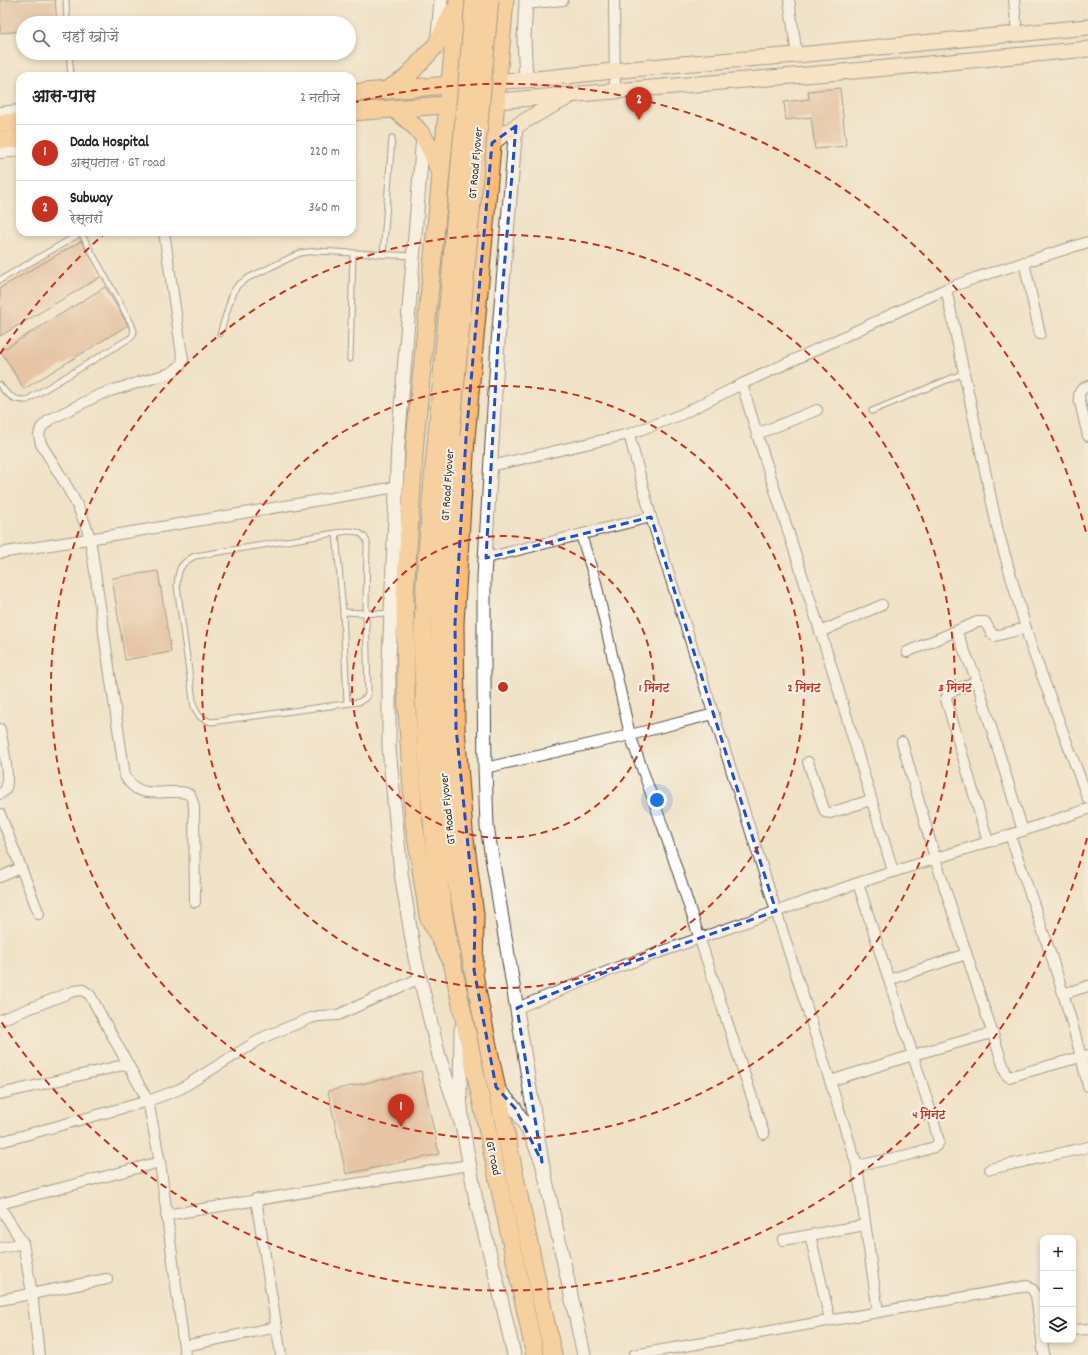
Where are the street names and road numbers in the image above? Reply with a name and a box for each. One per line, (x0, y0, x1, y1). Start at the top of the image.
street label: GT Road Flyover (465, 126, 488, 200)
street label: GT Road Flyover (438, 448, 460, 522)
street label: GT Road Flyover (436, 772, 461, 846)
street label: GT road (481, 1140, 504, 1177)

